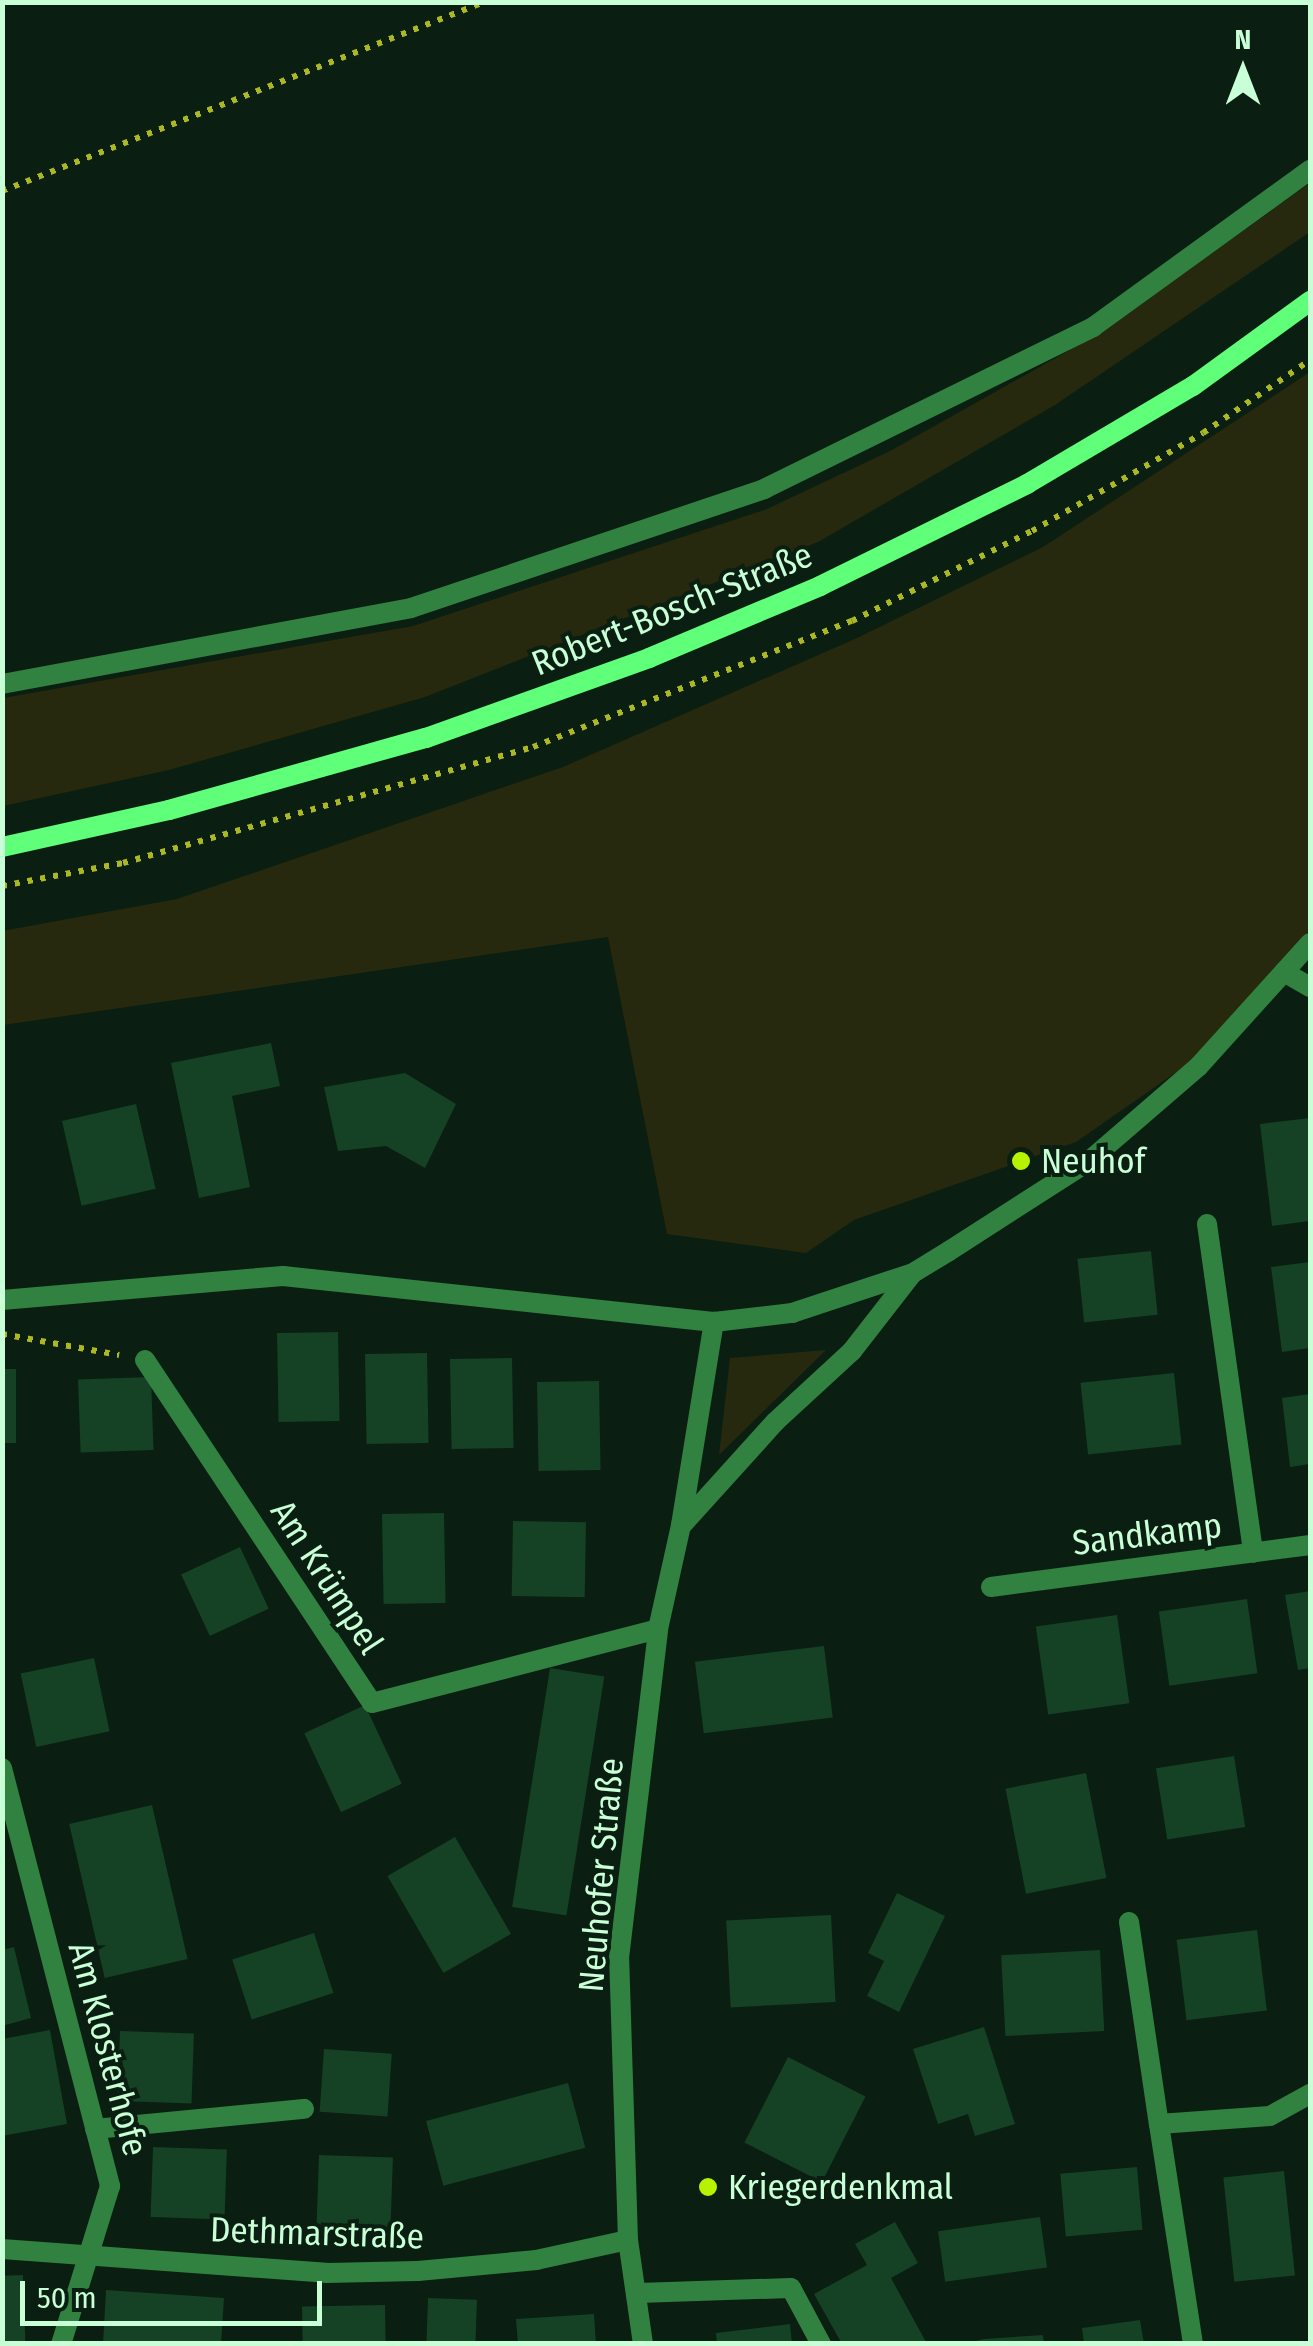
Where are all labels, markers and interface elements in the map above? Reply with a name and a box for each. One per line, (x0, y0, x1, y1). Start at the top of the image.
north arrow (1193, 20, 1293, 120)
text: N (1235, 23, 1251, 56)
street label: Robert-Bosch-Straße (526, 534, 818, 684)
place label: Neuhof (1041, 1140, 1145, 1182)
marker: Neuhof (1010, 1150, 1032, 1172)
street label: Am Krümpel (262, 1492, 392, 1662)
street label: Sandkamp (1070, 1504, 1224, 1564)
street label: Neuhofer Straße (570, 1756, 632, 1994)
street label: Am Klosterhofe (59, 1938, 157, 2160)
place label: Kriegerdenkmal (728, 2166, 953, 2208)
marker: Kriegerdenkmal (697, 2176, 719, 2198)
street label: Dethmarstraße (209, 2208, 425, 2258)
scale bar (25, 2261, 328, 2323)
text: 50 m (37, 2280, 97, 2316)

